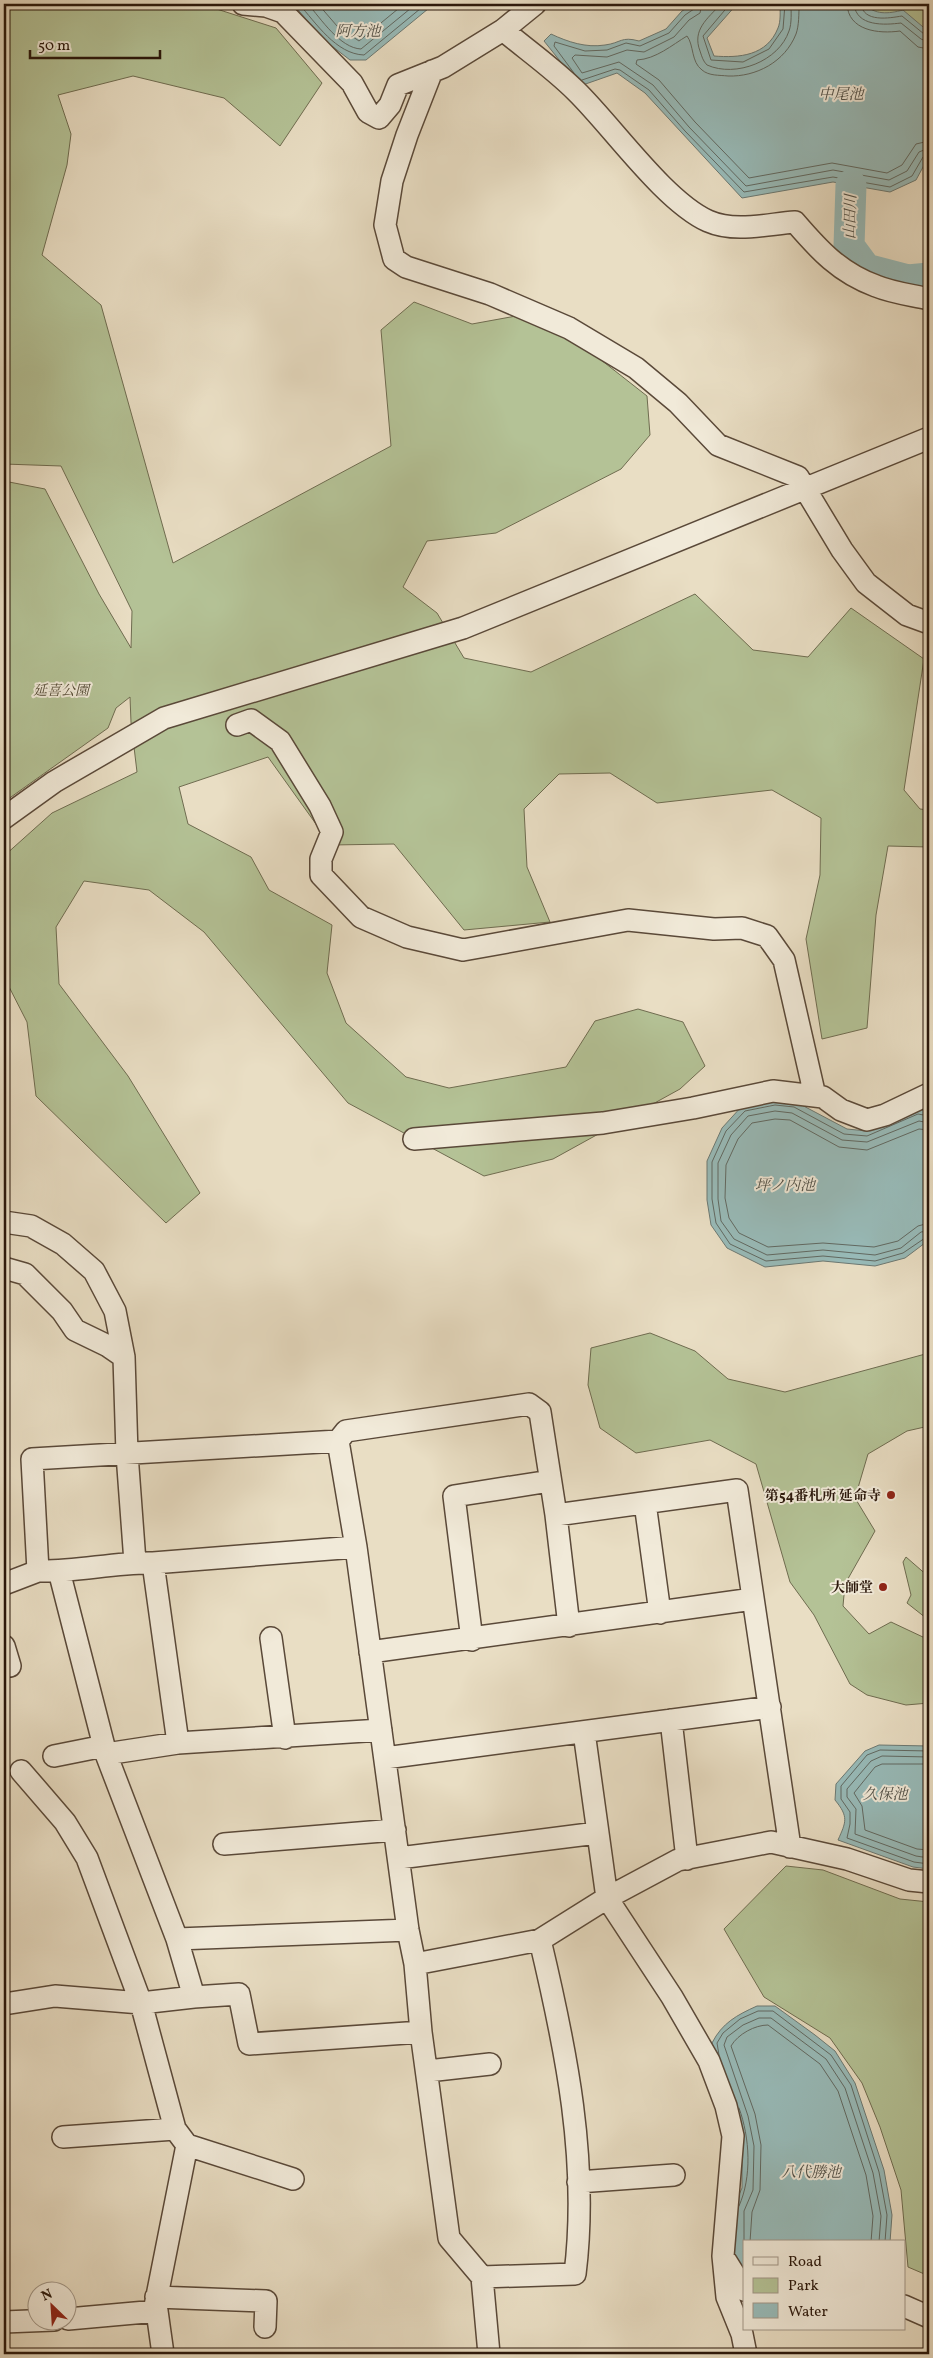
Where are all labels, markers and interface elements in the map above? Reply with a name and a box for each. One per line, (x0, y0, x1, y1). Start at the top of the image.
water label: 阿方池 (335, 22, 382, 43)
scale bar (30, 28, 160, 60)
text: 50 m (38, 36, 70, 57)
water label: 中尾池 (818, 85, 865, 106)
water label: 山田川 (841, 192, 862, 240)
park label: 延喜公園 (33, 682, 91, 701)
water label: 坪ノ内池 (755, 1176, 817, 1197)
place label: 第54番札所 延命寺 (765, 1487, 881, 1506)
marker: 第54番札所 延命寺 (885, 1489, 897, 1501)
place label: 大師堂 (831, 1579, 873, 1598)
marker: 大師堂 (877, 1581, 889, 1593)
water label: 久保池 (862, 1785, 909, 1806)
water label: 八代勝池 (781, 2163, 843, 2184)
legend (743, 2240, 906, 2330)
text: Road (788, 2252, 822, 2273)
text: Park (788, 2276, 819, 2297)
north arrow (28, 2280, 78, 2330)
text: N (39, 2285, 56, 2306)
text: Water (788, 2302, 828, 2323)

